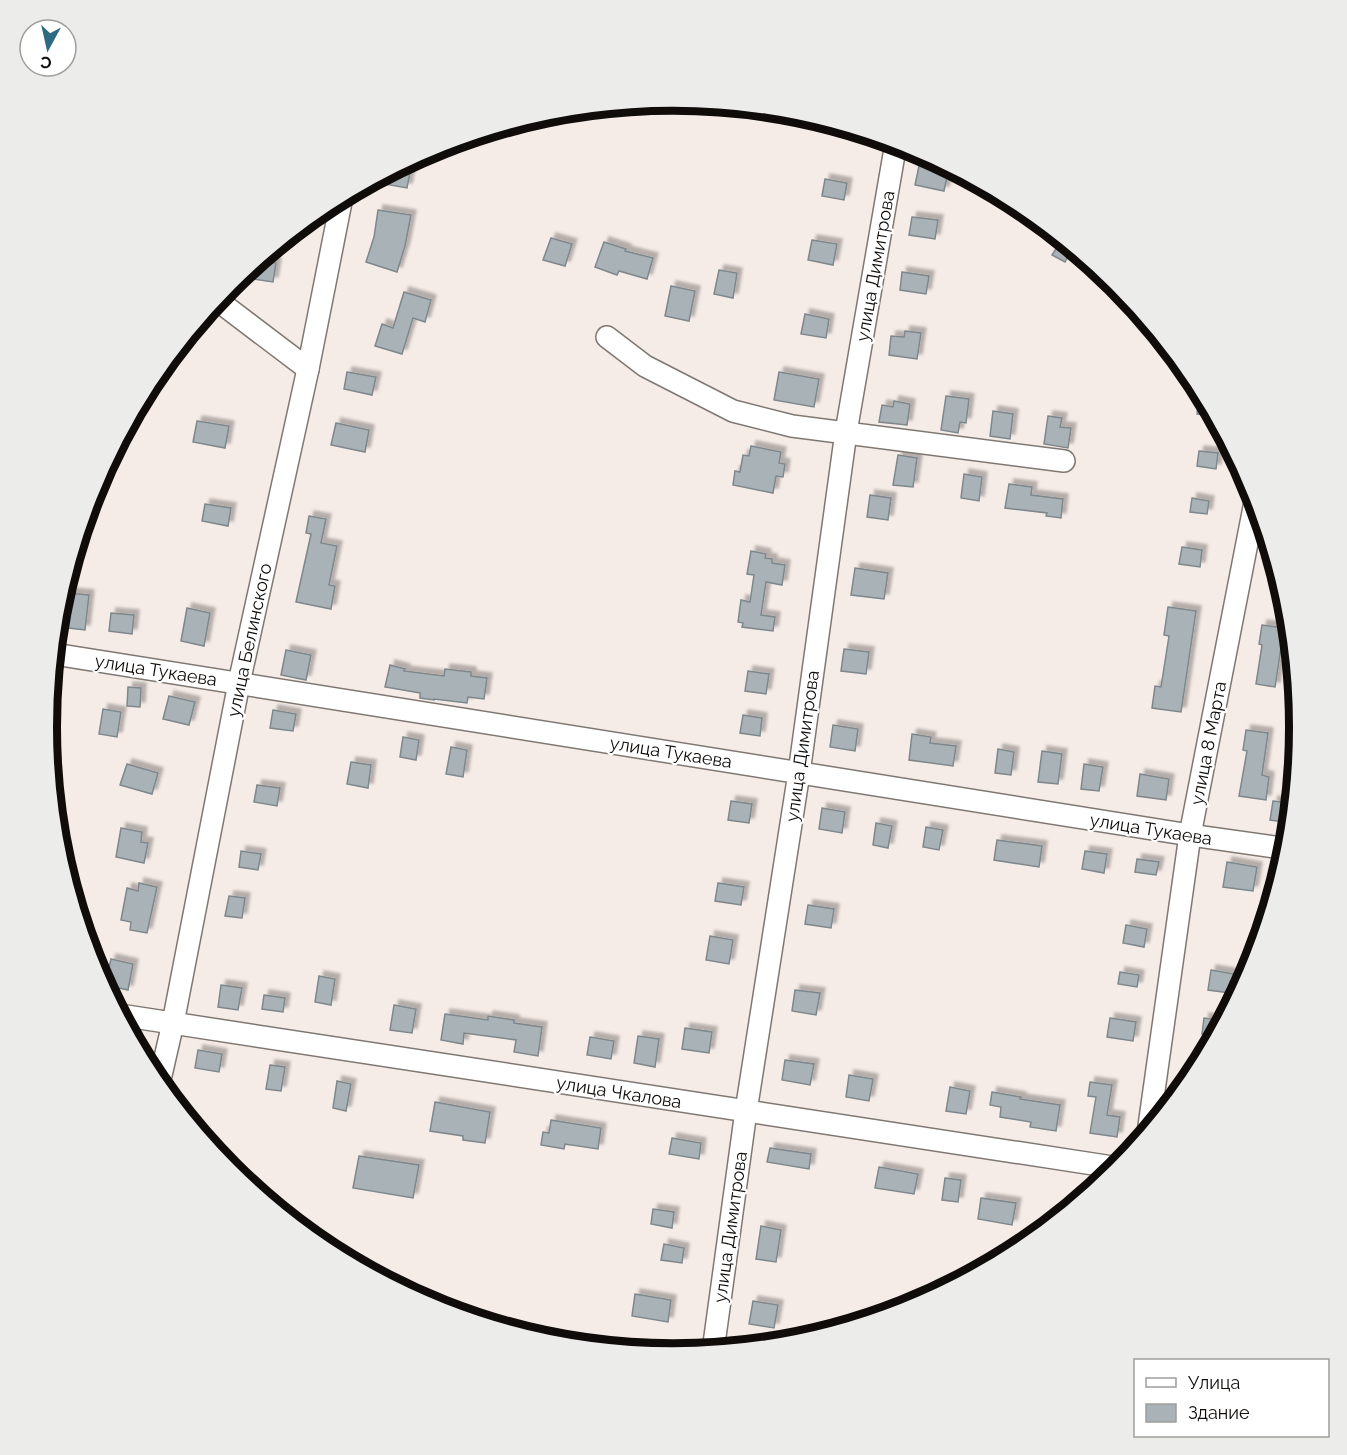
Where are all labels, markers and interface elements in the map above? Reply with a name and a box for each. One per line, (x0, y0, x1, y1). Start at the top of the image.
north arrow (18, 18, 78, 78)
text: С (39, 52, 53, 73)
street label: улица Димитрова (851, 189, 899, 343)
street label: улица Белинского (222, 561, 276, 719)
street label: улица Тукаева (93, 650, 219, 690)
street label: улица Димитрова (781, 669, 823, 823)
street label: улица 8 Марта (1186, 679, 1230, 807)
street label: улица Тукаева (608, 732, 734, 772)
street label: улица Тукаева (1088, 809, 1214, 849)
street label: улица Чкалова (555, 1072, 683, 1112)
street label: улица Димитрова (709, 1150, 751, 1304)
legend (1134, 1359, 1329, 1437)
text: Улица (1188, 1372, 1240, 1393)
text: Здание (1188, 1402, 1250, 1423)

